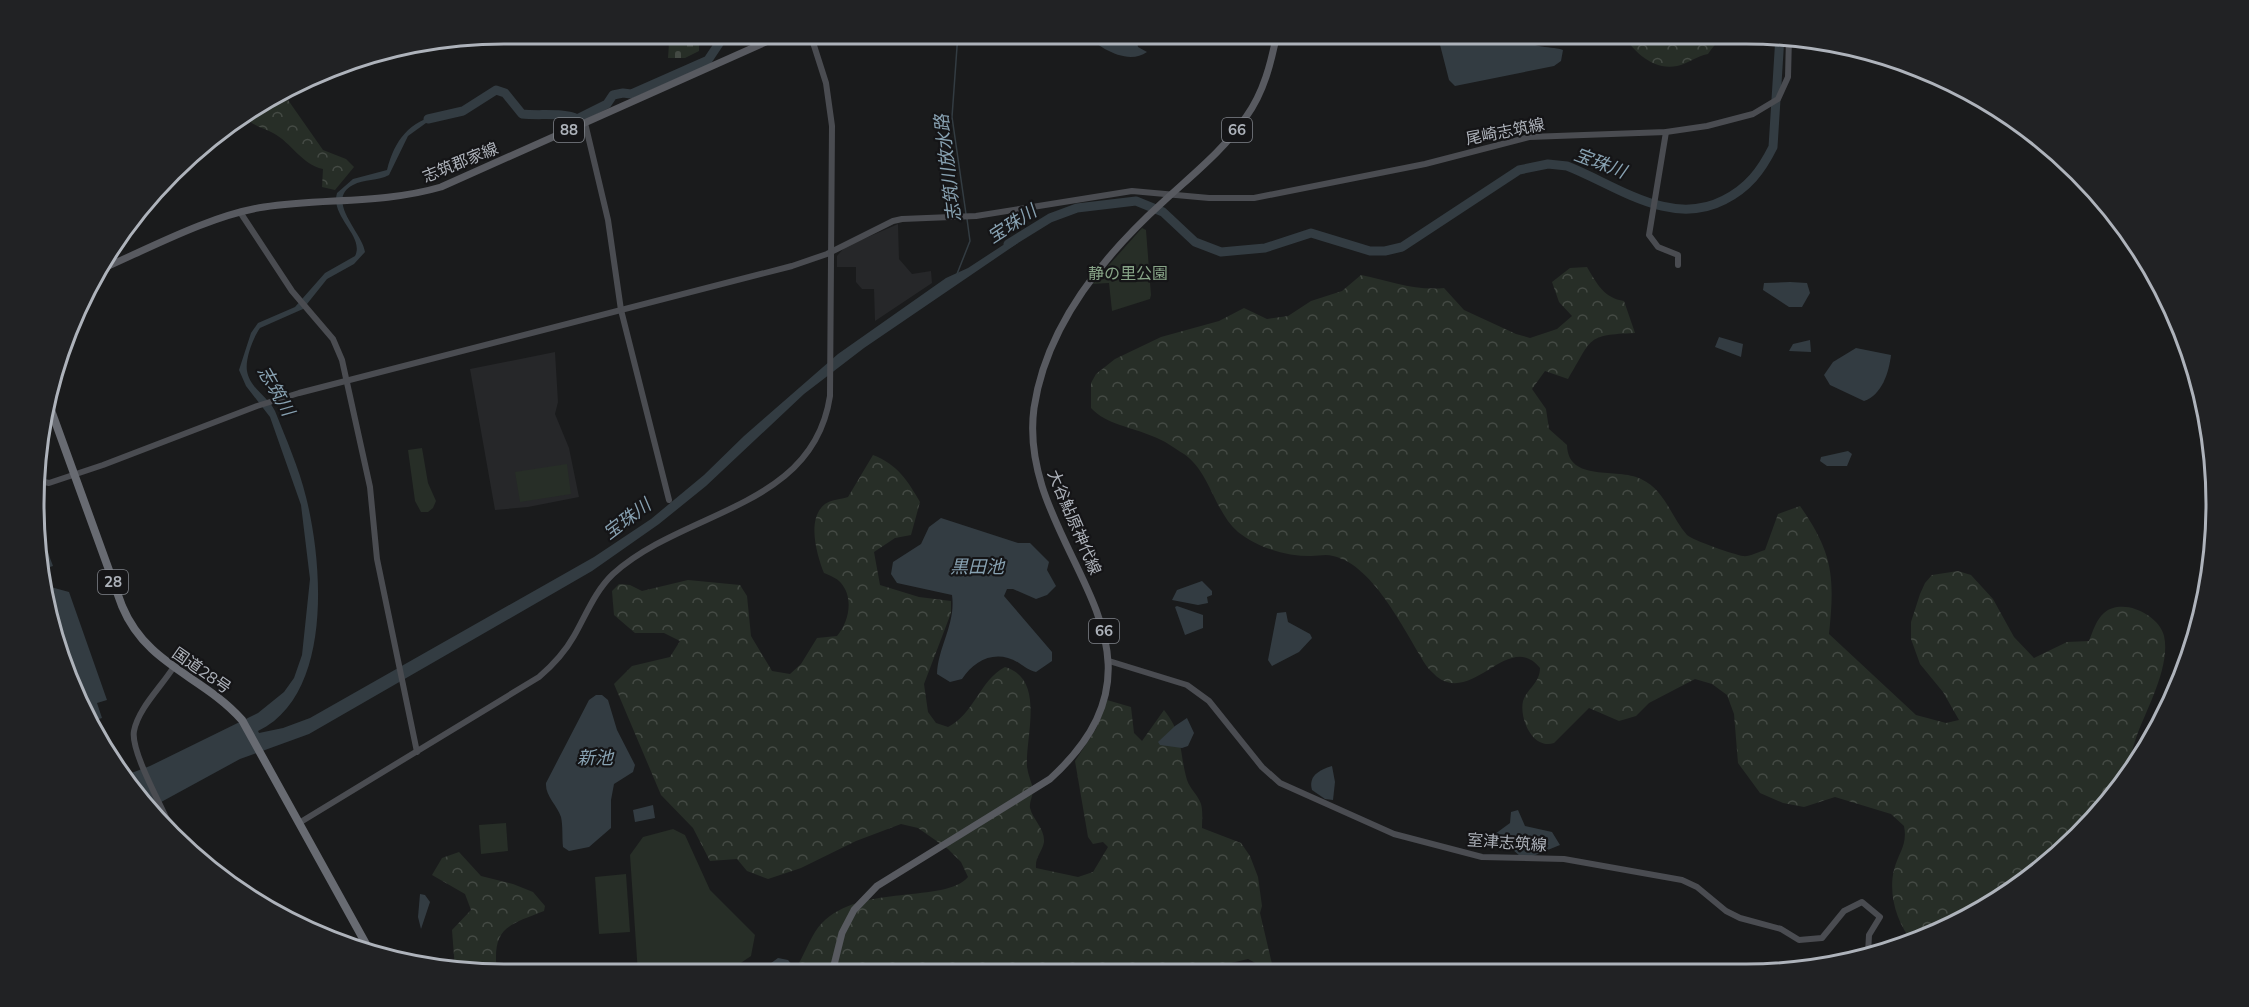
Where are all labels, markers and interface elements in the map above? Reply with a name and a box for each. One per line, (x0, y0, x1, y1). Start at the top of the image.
water label: 志筑川放水路 (929, 111, 965, 223)
street label: 尾崎志筑線 (1464, 114, 1546, 148)
road number: 88 (554, 118, 584, 142)
road number: 66 (1222, 118, 1252, 142)
street label: 志筑郡家線 (419, 138, 501, 186)
water label: 宝珠川 (1571, 142, 1631, 184)
water label: 宝珠川 (983, 198, 1042, 248)
park label: 静の里公園 (1088, 263, 1168, 283)
water label: 志筑川 (253, 362, 301, 422)
street label: 大谷鮎原神代線 (1044, 467, 1106, 577)
water label: 宝珠川 (598, 492, 657, 544)
water label: 黒田池 (950, 555, 1006, 578)
road number: 28 (98, 570, 128, 594)
road number: 66 (1089, 619, 1119, 643)
street label: 国道28号 (169, 643, 235, 697)
water label: 新池 (577, 746, 615, 769)
street label: 室津志筑線 (1466, 829, 1548, 855)

